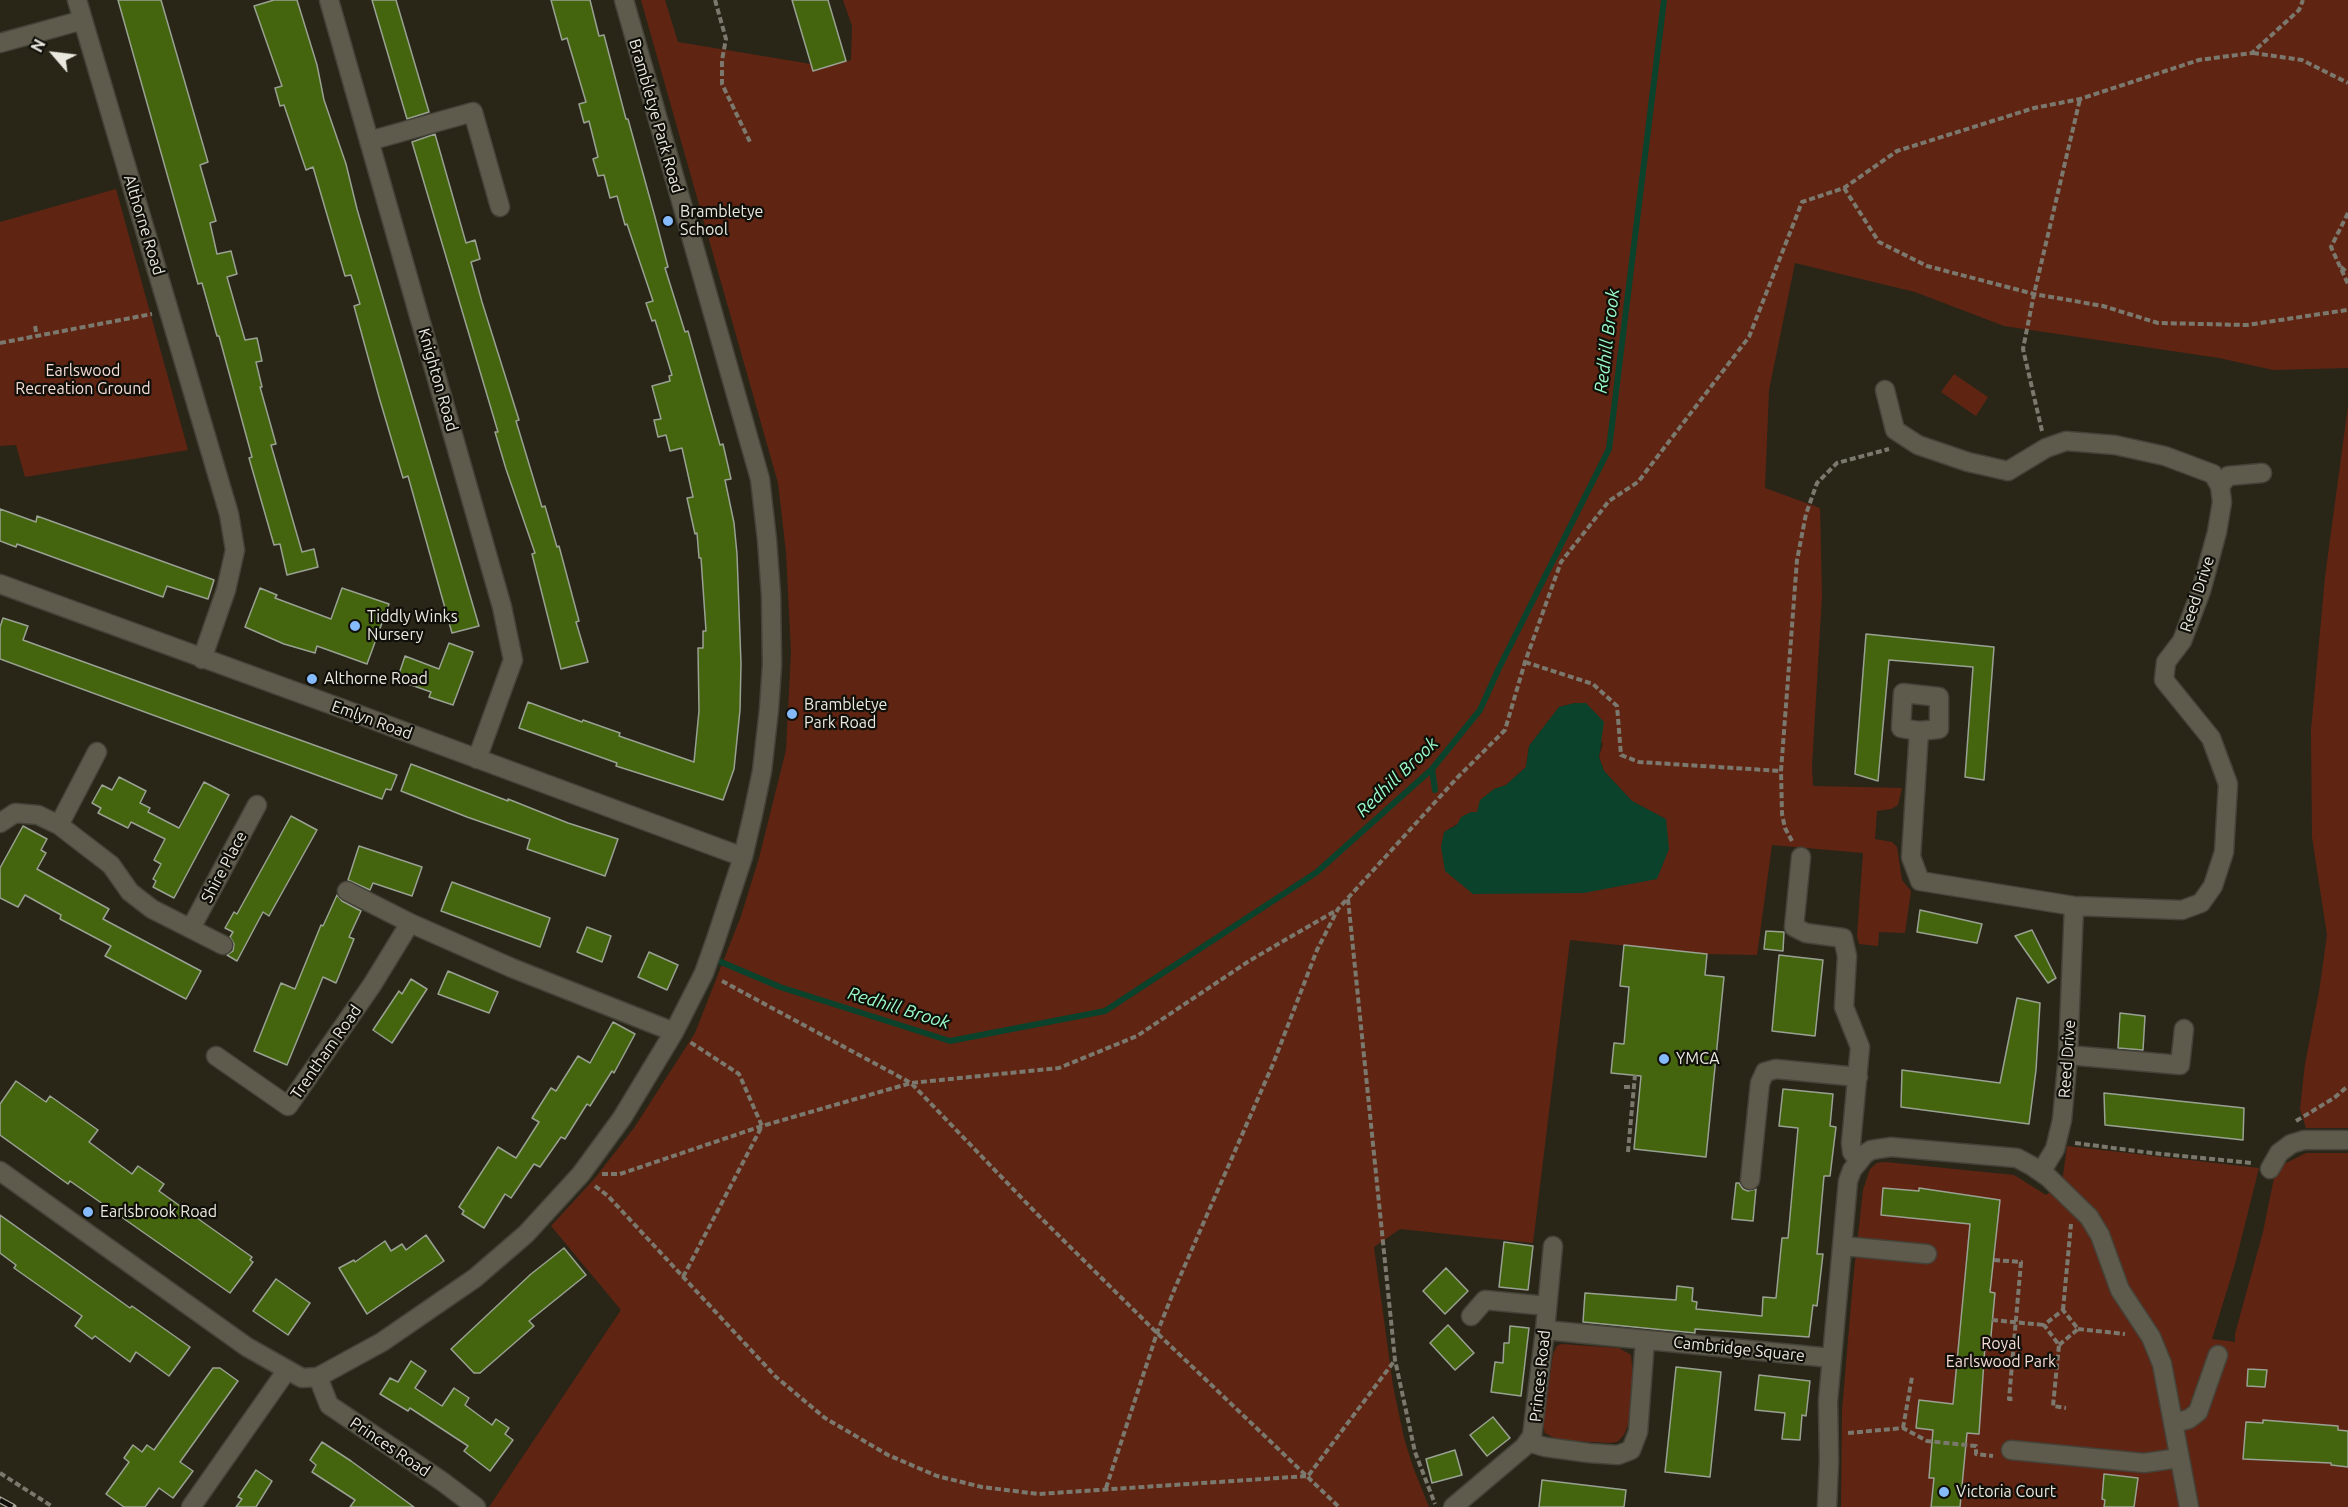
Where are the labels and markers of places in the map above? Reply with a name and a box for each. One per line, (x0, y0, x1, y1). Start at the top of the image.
place label: Brambletye School (680, 202, 763, 240)
marker: Brambletye School (661, 214, 675, 228)
place label: Tiddly Winks Nursery (367, 607, 458, 645)
marker: Tiddly Winks Nursery (348, 619, 362, 633)
place label: Althorne Road (324, 669, 428, 689)
marker: Althorne Road (305, 672, 319, 686)
place label: Brambletye Park Road (804, 695, 887, 733)
marker: Brambletye Park Road (785, 707, 799, 721)
place label: YMCA (1676, 1049, 1720, 1069)
marker: YMCA (1657, 1052, 1671, 1066)
place label: Earlsbrook Road (100, 1202, 217, 1222)
marker: Earlsbrook Road (81, 1205, 95, 1219)
place label: Victoria Court (1956, 1482, 2056, 1502)
marker: Victoria Court (1937, 1485, 1951, 1499)

